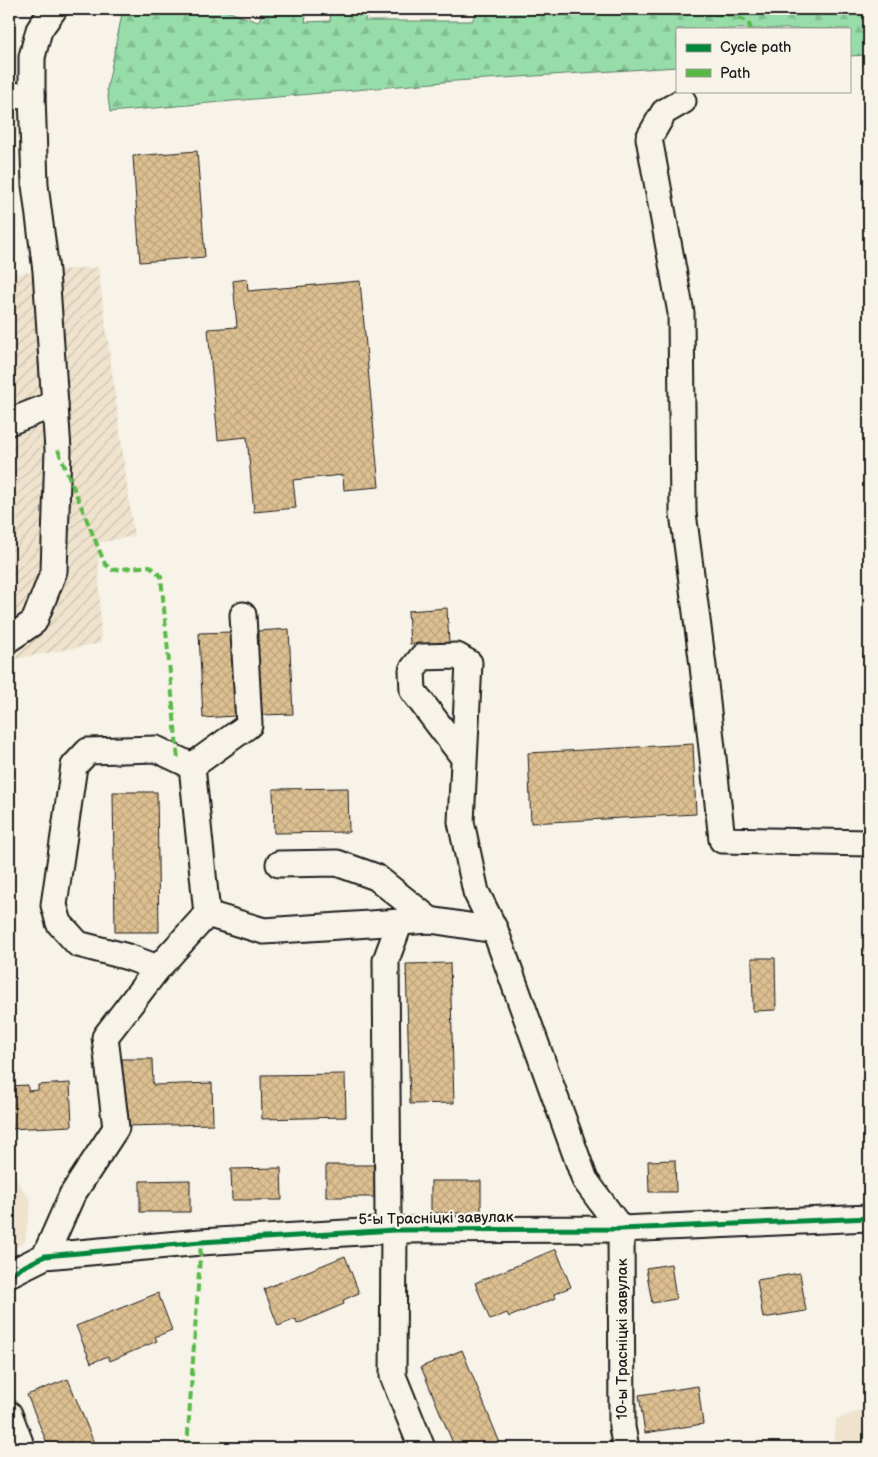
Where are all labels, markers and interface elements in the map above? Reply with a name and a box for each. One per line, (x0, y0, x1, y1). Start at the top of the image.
legend (676, 28, 850, 92)
text: Cycle path (720, 38, 791, 57)
text: Path (720, 64, 750, 83)
street label: 5-ы Трасніцкі завулак (358, 1208, 514, 1229)
street label: 10-ы Трасніцкі завулак (613, 1258, 632, 1420)

